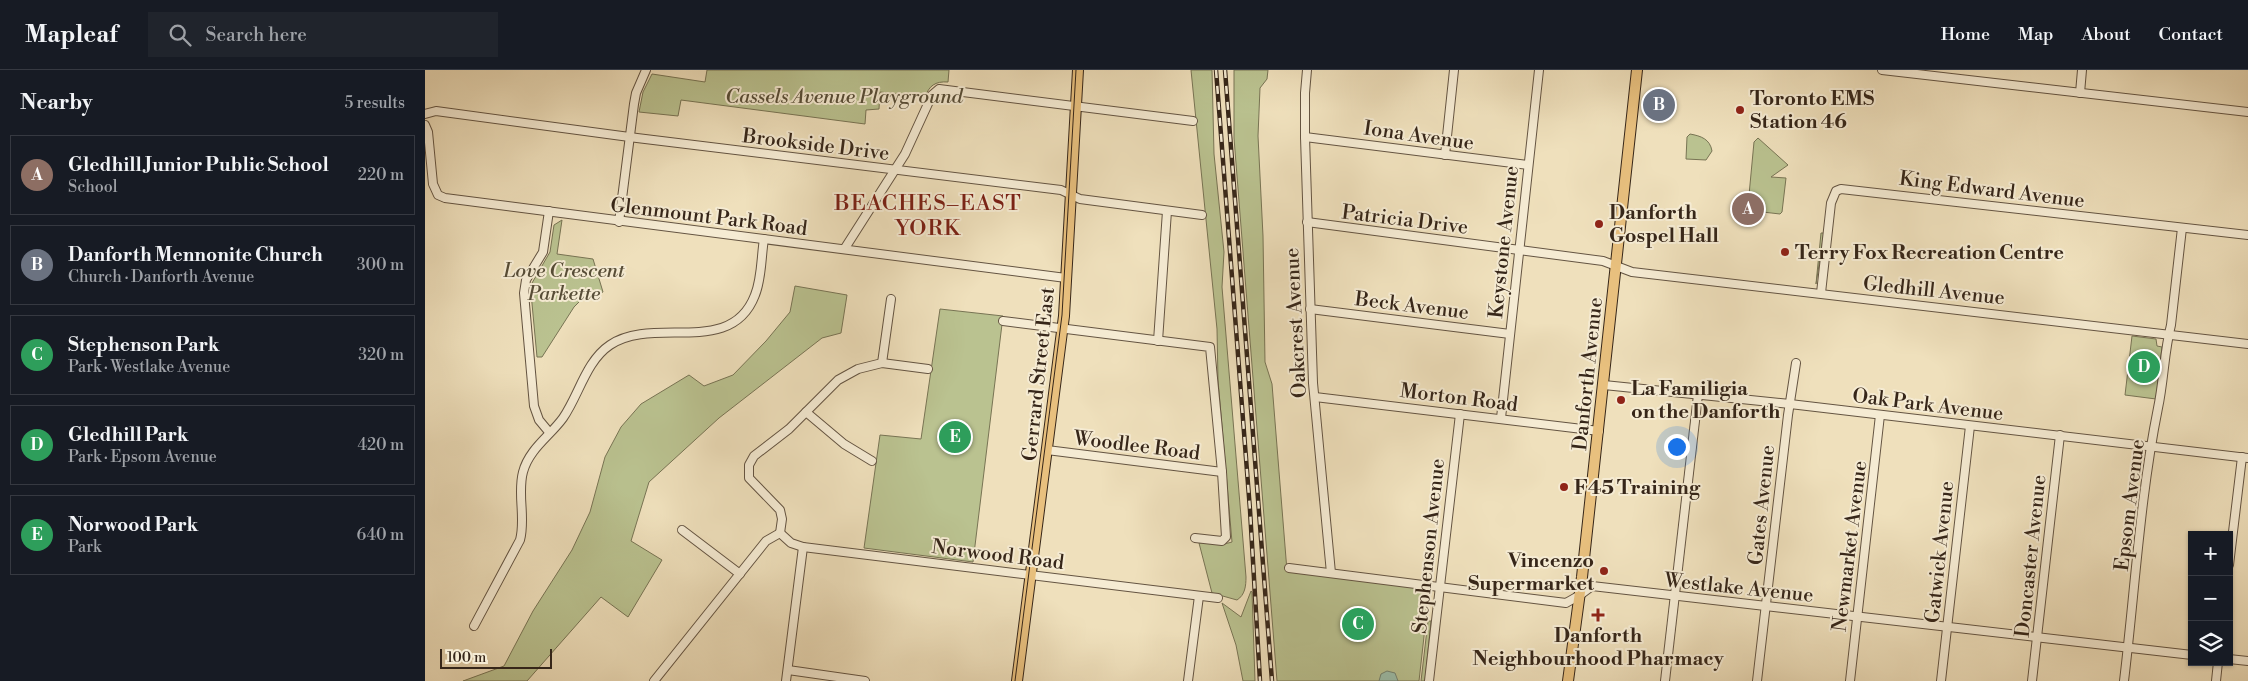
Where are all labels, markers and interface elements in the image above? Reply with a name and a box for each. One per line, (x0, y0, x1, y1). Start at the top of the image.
search box (148, 12, 498, 57)
text: Mapleaf (25, 20, 118, 50)
icon: search (166, 21, 194, 49)
text: Search here (206, 23, 307, 47)
text: Home (1941, 23, 1990, 46)
text: Map (2018, 23, 2054, 46)
text: About (2082, 23, 2131, 46)
text: Contact (2159, 23, 2223, 46)
park label: Cassels Avenue Playground (725, 85, 964, 110)
pin: B (1643, 86, 1675, 124)
place label: Toronto EMS Station 46 (1750, 87, 1874, 135)
text: Nearby (20, 90, 93, 116)
text: 5 results (344, 93, 405, 113)
marker: Toronto EMS Station 46 (1734, 104, 1746, 116)
street label: Iona Avenue (1362, 116, 1475, 157)
street label: Brookside Drive (740, 124, 891, 167)
text: Gledhill Junior Public School (68, 153, 329, 177)
text: A (31, 165, 43, 185)
text: 220 m (358, 165, 404, 185)
street label: Keystone Avenue (1484, 165, 1525, 320)
street label: King Edward Avenue (1898, 167, 2086, 214)
text: School (68, 177, 117, 197)
district label: BEACHES–EAST YORK (833, 190, 1022, 242)
pin: A (1732, 190, 1764, 228)
street label: Glenmount Park Road (609, 193, 809, 242)
street label: Patricia Drive (1340, 200, 1470, 241)
place label: Danforth Gospel Hall (1609, 201, 1719, 249)
marker: Danforth Gospel Hall (1593, 218, 1605, 230)
place label: Terry Fox Recreation Centre (1795, 241, 2064, 266)
text: Danforth Mennonite Church (68, 243, 323, 267)
marker: Terry Fox Recreation Centre (1779, 246, 1791, 258)
street label: Oakcrest Avenue (1280, 247, 1313, 399)
text: B (31, 255, 43, 275)
text: 300 m (357, 255, 404, 275)
park label: Love Crescent Parkette (502, 259, 625, 307)
text: Church · Danforth Avenue (68, 267, 254, 287)
street label: Gledhill Avenue (1862, 272, 2006, 311)
street label: Gerrard Street East (1018, 286, 1061, 462)
street label: Beck Avenue (1352, 287, 1470, 326)
street label: Danforth Avenue (1568, 296, 1609, 452)
text: Stephenson Park (68, 333, 219, 357)
text: C (31, 345, 43, 365)
text: 320 m (358, 345, 404, 365)
pin: D (2128, 348, 2160, 386)
text: Park · Westlake Avenue (68, 357, 230, 377)
place label: La Familigia on the Danforth (1631, 377, 1781, 425)
street label: Morton Road (1398, 379, 1520, 418)
street label: Oak Park Avenue (1851, 384, 2005, 427)
marker: La Familigia on the Danforth (1615, 394, 1627, 406)
pin: E (939, 418, 971, 456)
text: Gledhill Park (68, 423, 189, 447)
street label: Woodlee Road (1071, 426, 1202, 467)
your location (1664, 434, 1690, 460)
text: D (31, 435, 43, 455)
text: 420 m (357, 435, 404, 455)
street label: Epsom Avenue (2110, 438, 2151, 573)
street label: Gates Avenue (1744, 444, 1781, 566)
text: Park · Epsom Avenue (68, 447, 217, 467)
street label: Stephenson Avenue (1408, 457, 1451, 635)
street label: Newmarket Avenue (1828, 459, 1873, 633)
street label: Doncaster Avenue (2011, 474, 2052, 639)
place label: F45 Training (1574, 476, 1701, 501)
street label: Gatwick Avenue (1921, 480, 1960, 624)
marker: F45 Training (1558, 481, 1570, 493)
text: Norwood Park (68, 513, 198, 537)
text: E (31, 525, 43, 545)
text: 640 m (357, 525, 404, 545)
map controls (2188, 531, 2233, 666)
button: + (2188, 531, 2233, 576)
street label: Norwood Road (930, 535, 1066, 576)
text: Park (68, 537, 101, 557)
place label: Vincenzo Supermarket (1468, 549, 1595, 597)
marker: Vincenzo Supermarket (1598, 565, 1610, 577)
street label: Westlake Avenue (1662, 568, 1815, 609)
button: − (2188, 576, 2233, 621)
pin: C (1342, 605, 1374, 643)
marker: Danforth Neighbourhood Pharmacy (1592, 609, 1604, 621)
button: layers (2188, 621, 2233, 666)
place label: Danforth Neighbourhood Pharmacy (1472, 624, 1725, 672)
scale bar (440, 646, 553, 669)
text: 100 m (447, 649, 486, 667)

